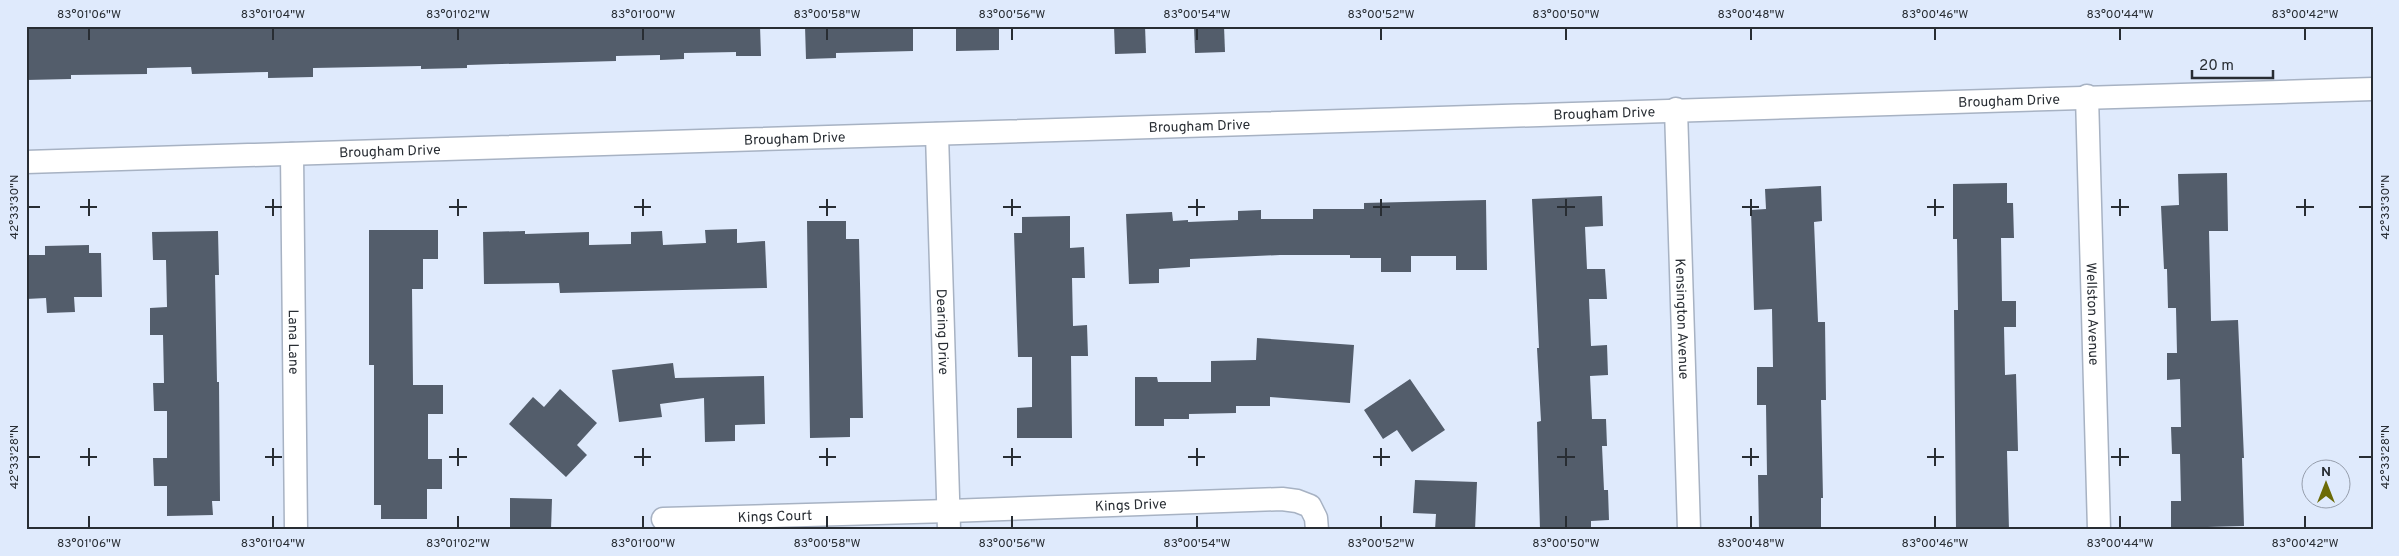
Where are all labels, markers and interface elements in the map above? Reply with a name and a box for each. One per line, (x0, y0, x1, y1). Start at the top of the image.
text: 83°01'06"W (57, 7, 121, 23)
text: 83°01'04"W (241, 7, 305, 23)
text: 83°01'02"W (426, 7, 490, 23)
text: 83°01'00"W (611, 7, 675, 23)
text: 83°00'58"W (793, 7, 861, 23)
text: 83°00'56"W (979, 7, 1045, 23)
text: 83°00'54"W (1163, 7, 1231, 23)
text: 83°00'52"W (1348, 7, 1415, 23)
text: 83°00'50"W (1532, 7, 1600, 23)
text: 83°00'48"W (1717, 7, 1785, 23)
text: 83°00'46"W (1902, 7, 1968, 23)
text: 83°00'44"W (2086, 7, 2154, 23)
text: 83°00'42"W (2271, 7, 2339, 23)
scale bar (2192, 48, 2273, 80)
text: 20 m (2199, 57, 2234, 76)
street label: Brougham Drive (1958, 92, 2060, 112)
street label: Brougham Drive (1553, 104, 1655, 124)
street label: Brougham Drive (1148, 117, 1251, 137)
street label: Brougham Drive (744, 130, 846, 150)
street label: Brougham Drive (339, 142, 441, 162)
text: 42°33'30"N (7, 175, 23, 239)
text: 42°33'30"N (2378, 175, 2394, 239)
street label: Kensington Avenue (1671, 258, 1691, 380)
street label: Wellston Avenue (2082, 262, 2101, 366)
street label: Dearing Drive (932, 289, 951, 375)
street label: Lana Lane (284, 309, 301, 375)
text: 42°33'28"N (7, 425, 23, 489)
text: 42°33'28"N (2378, 425, 2394, 489)
north arrow (2302, 458, 2352, 508)
text: N (2321, 464, 2331, 481)
street label: Kings Drive (1095, 496, 1167, 516)
street label: Kings Court (737, 508, 813, 527)
text: 83°01'06"W (57, 536, 121, 552)
text: 83°01'04"W (241, 536, 305, 552)
text: 83°01'02"W (426, 536, 490, 552)
text: 83°01'00"W (611, 536, 675, 552)
text: 83°00'58"W (793, 536, 861, 552)
text: 83°00'56"W (979, 536, 1045, 552)
text: 83°00'54"W (1163, 536, 1231, 552)
text: 83°00'52"W (1348, 536, 1415, 552)
text: 83°00'50"W (1532, 536, 1600, 552)
text: 83°00'48"W (1717, 536, 1785, 552)
text: 83°00'46"W (1902, 536, 1968, 552)
text: 83°00'44"W (2086, 536, 2154, 552)
text: 83°00'42"W (2271, 536, 2339, 552)

